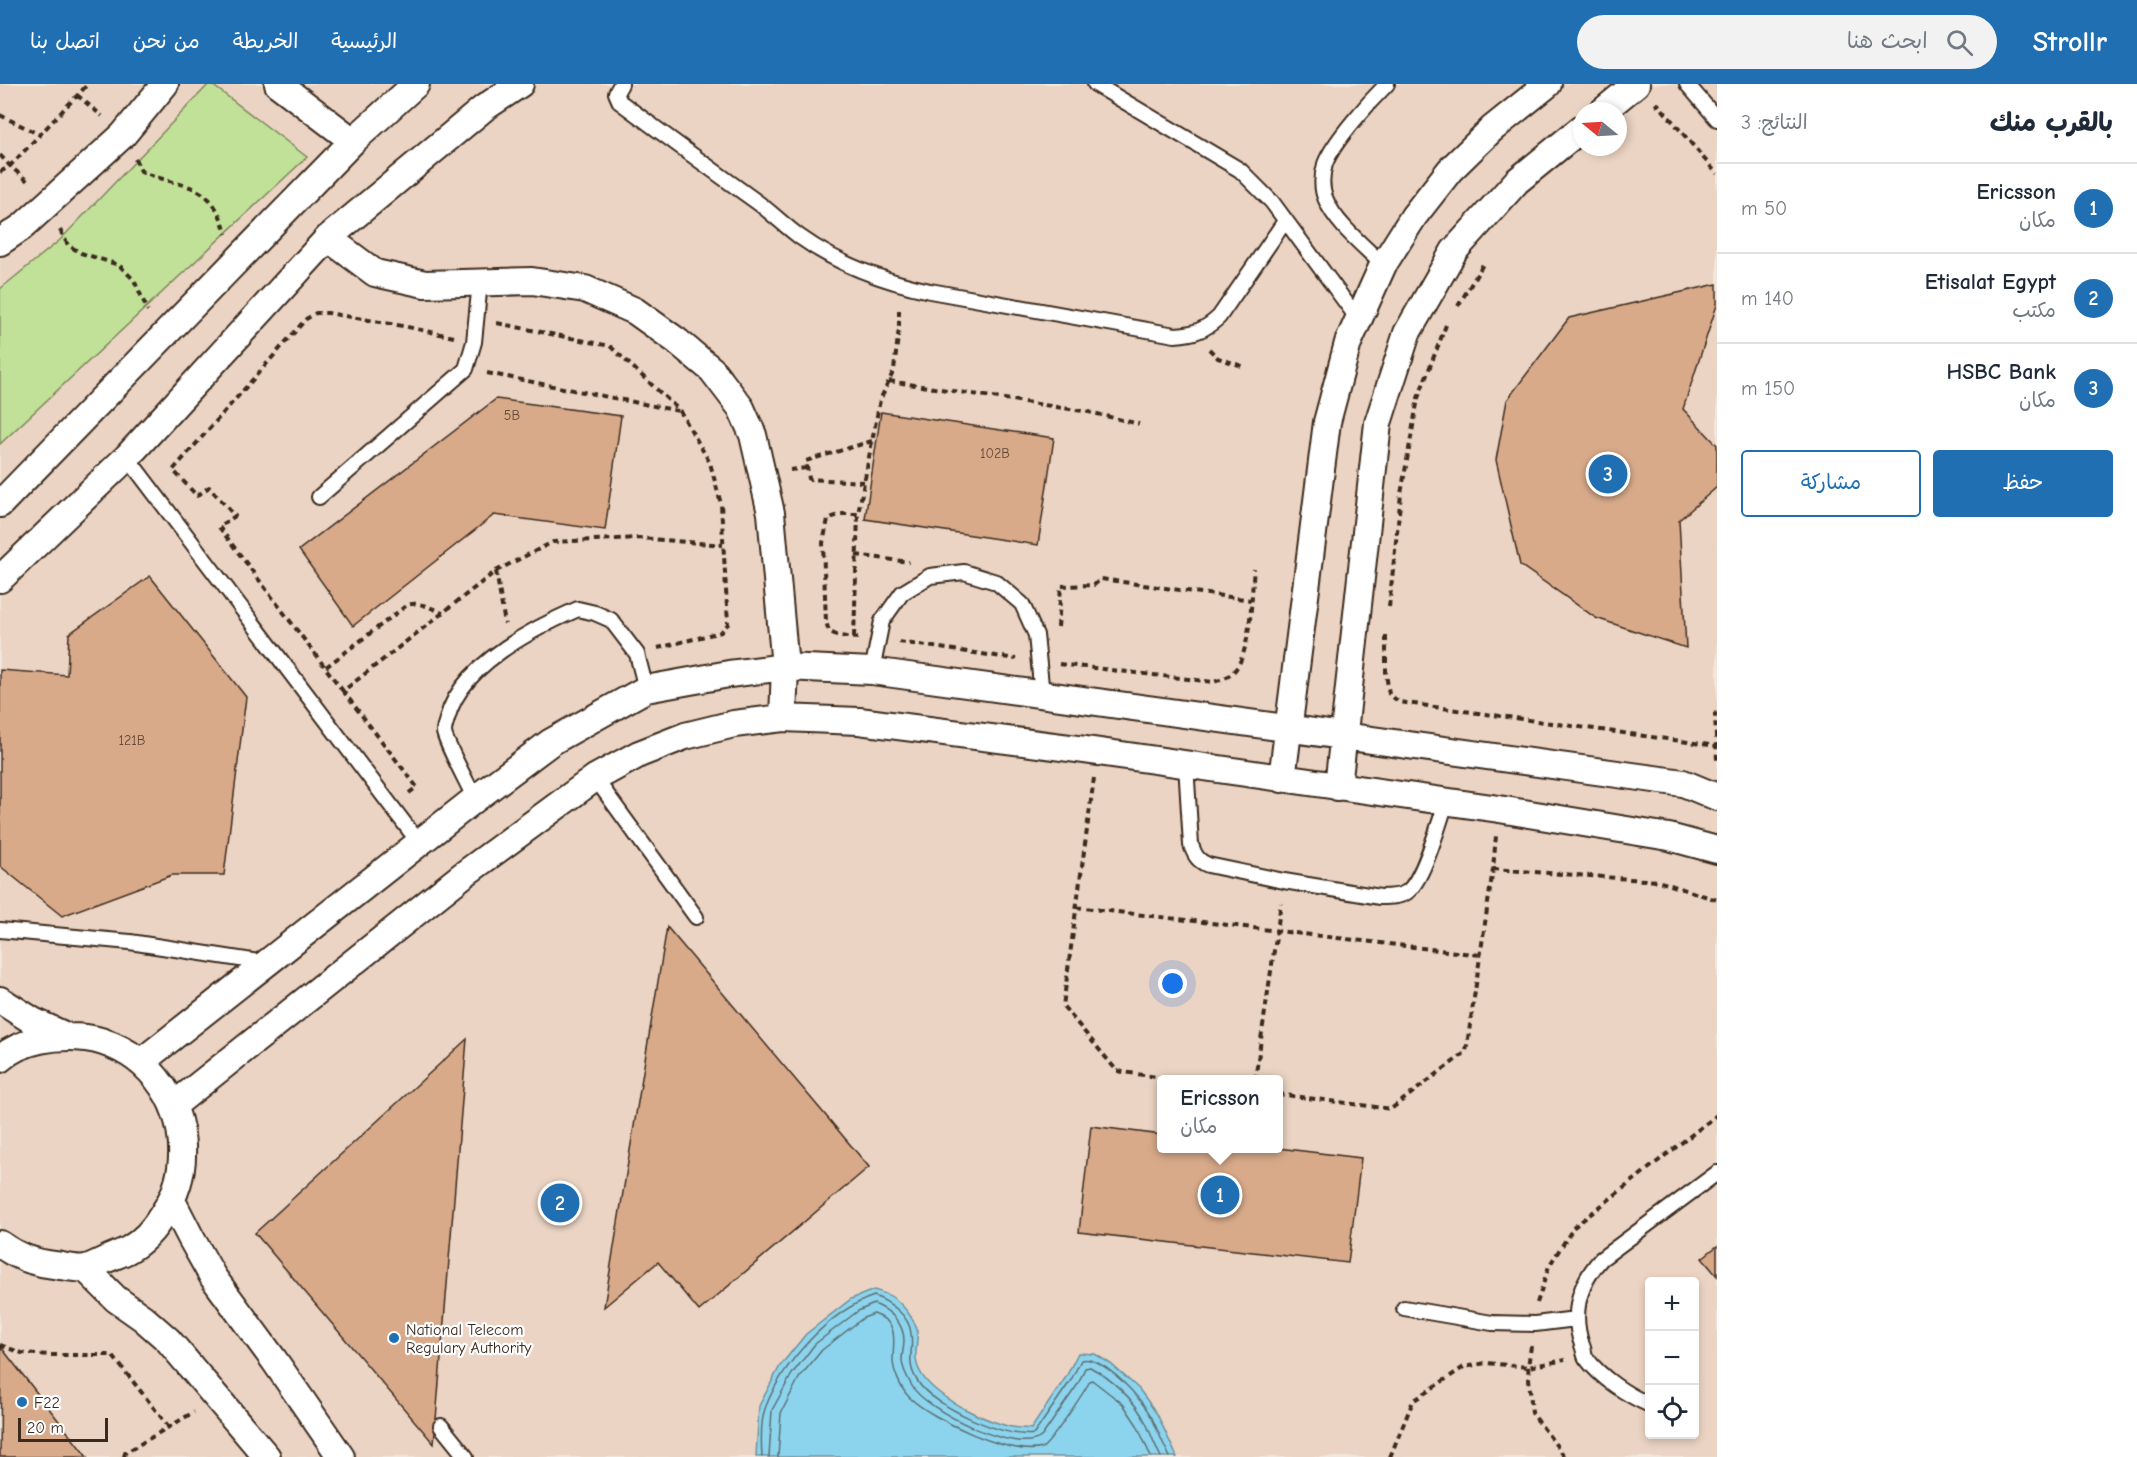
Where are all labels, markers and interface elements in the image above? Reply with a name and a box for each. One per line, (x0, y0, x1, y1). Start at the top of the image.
search box (1577, 15, 1997, 69)
icon: search (1943, 26, 1976, 59)
text: Strollr (2033, 26, 2107, 58)
text: ابحث هنا (1847, 28, 1928, 54)
text: اتصل بنا (30, 29, 100, 53)
text: من نحن (133, 29, 200, 53)
text: الخريطة (233, 29, 298, 53)
text: الرئيسية (331, 29, 397, 53)
north arrow (1573, 102, 1627, 156)
text: بالقرب منك (1990, 108, 2113, 138)
text: النتائج: 3 (1741, 111, 1808, 134)
text: Ericsson (1976, 179, 2056, 205)
text: 50 m (1741, 197, 1787, 220)
text: 1 (2090, 197, 2097, 220)
text: مكان (2019, 209, 2056, 232)
text: Etisalat Egypt (1925, 269, 2056, 295)
text: 140 m (1741, 287, 1794, 310)
text: 2 (2089, 287, 2098, 310)
text: مكتب (2012, 299, 2056, 322)
text: HSBC Bank (1947, 359, 2056, 385)
text: 150 m (1741, 377, 1795, 400)
text: 3 (2089, 377, 2098, 400)
text: مكان (2019, 389, 2056, 412)
house number: 5B (504, 407, 520, 424)
house number: 102B (980, 445, 1010, 462)
button: مشاركة (1741, 450, 1921, 517)
button: حفظ (1933, 450, 2113, 517)
pin: 3 (1588, 452, 1628, 496)
house number: 121B (118, 732, 146, 749)
your location (1158, 969, 1187, 998)
popup (1157, 1075, 1283, 1153)
text: Ericsson (1180, 1085, 1260, 1111)
text: مكان (1180, 1115, 1217, 1138)
pin: 1 (1200, 1172, 1240, 1218)
pin: 2 (540, 1180, 580, 1226)
map controls (1645, 1277, 1699, 1439)
button: + (1645, 1277, 1699, 1331)
place label: National Telecom Regulary Authority (406, 1321, 532, 1357)
marker: National Telecom Regulary Authority (387, 1331, 401, 1345)
button: − (1645, 1331, 1699, 1385)
button: locate (1645, 1385, 1699, 1439)
place label: F22 (34, 1394, 60, 1412)
marker: F22 (15, 1395, 29, 1409)
scale bar (18, 1415, 108, 1442)
text: 20 m (27, 1419, 64, 1437)

